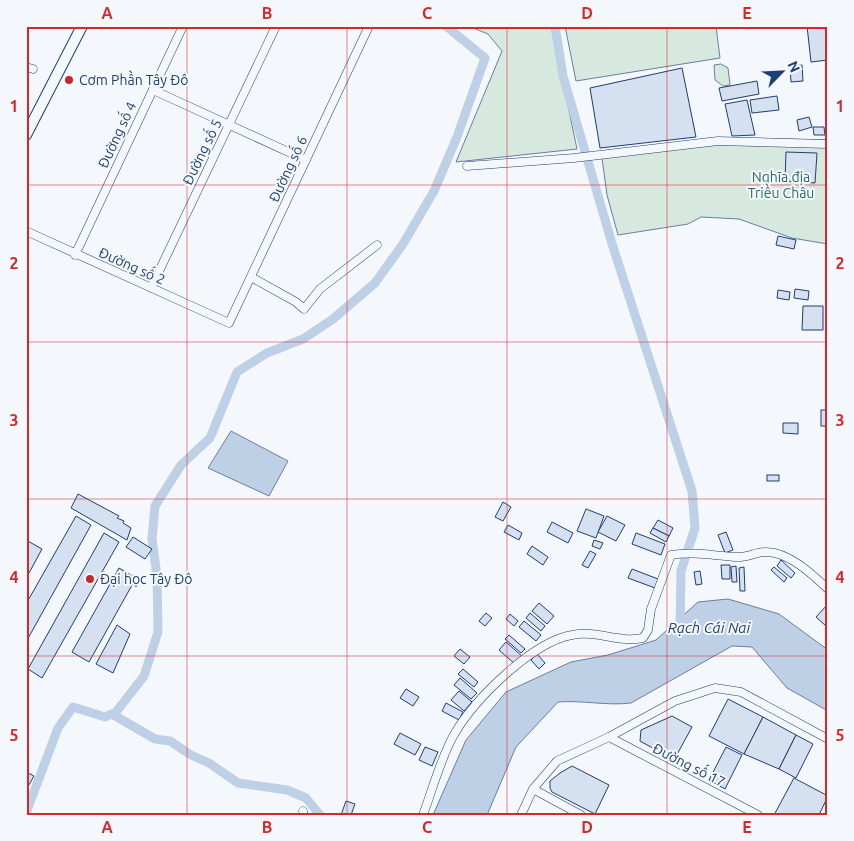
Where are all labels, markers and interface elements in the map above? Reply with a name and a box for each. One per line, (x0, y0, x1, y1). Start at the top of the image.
text: A (101, 4, 113, 22)
text: B (262, 4, 272, 22)
text: C (422, 4, 432, 22)
text: D (581, 4, 593, 22)
text: E (742, 4, 752, 22)
north arrow (756, 48, 806, 98)
text: N (784, 59, 803, 75)
place label: Cơm Phần Tây Đô (79, 70, 189, 88)
marker: Cơm Phần Tây Đô (63, 74, 75, 86)
text: 1 (9, 97, 19, 115)
text: 1 (835, 97, 845, 115)
street label: Đường số 4 (92, 98, 139, 171)
street label: Đường số 5 (177, 115, 225, 188)
street label: Đường số 6 (263, 132, 310, 205)
park label: Nghĩa địa Triều Châu (748, 169, 814, 201)
street label: Đường số 2 (96, 242, 169, 288)
text: 2 (9, 254, 19, 272)
text: 2 (835, 254, 845, 272)
text: 3 (9, 411, 19, 429)
text: 3 (835, 411, 845, 429)
text: 4 (9, 568, 19, 586)
text: 4 (835, 568, 845, 586)
place label: Đại học Tây Đô (100, 571, 192, 587)
marker: Đại học Tây Đô (84, 573, 96, 585)
water label: Rạch Cái Nai (668, 619, 751, 636)
text: 5 (9, 726, 19, 744)
text: 5 (835, 726, 845, 744)
street label: Đường số 17 (650, 738, 729, 790)
text: A (101, 818, 113, 836)
text: B (262, 818, 272, 836)
text: C (422, 818, 432, 836)
text: D (581, 818, 593, 836)
text: E (742, 818, 752, 836)

